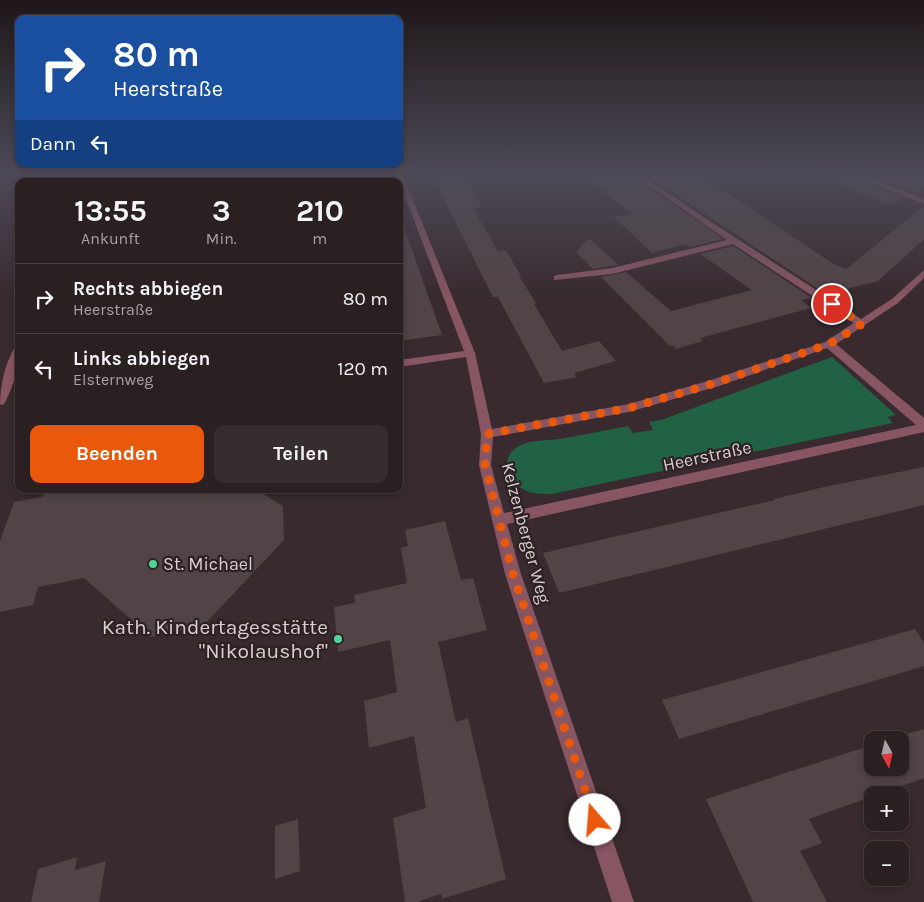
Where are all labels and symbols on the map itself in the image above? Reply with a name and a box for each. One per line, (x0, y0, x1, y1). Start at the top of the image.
pin (811, 283, 853, 325)
street label: Heerstraße (661, 436, 753, 476)
street label: Kelzenberger Weg (497, 460, 555, 606)
place label: St. Michael (163, 553, 253, 575)
marker: St. Michael (147, 558, 159, 570)
place label: Kath. Kindertagesstätte "Nikolaushof" (102, 615, 328, 663)
marker: Kath. Kindertagesstätte "Nikolaushof" (332, 633, 344, 645)
north arrow (864, 731, 909, 776)
position arrow (568, 793, 620, 845)

